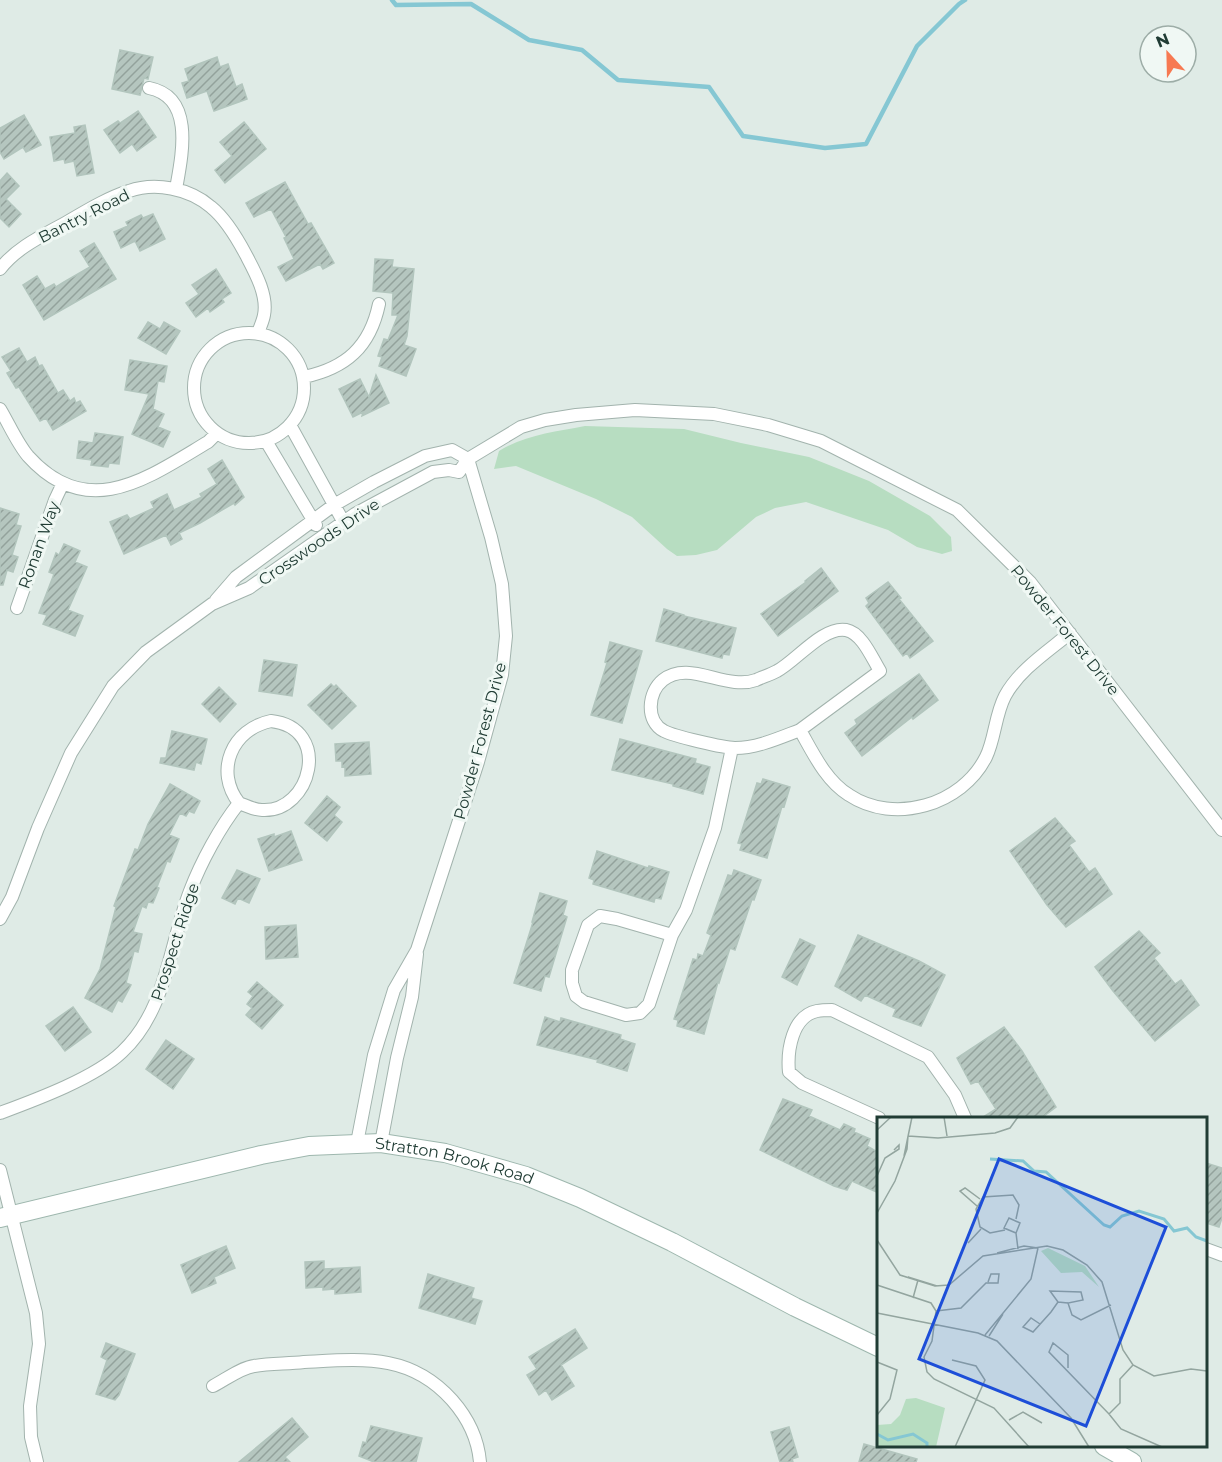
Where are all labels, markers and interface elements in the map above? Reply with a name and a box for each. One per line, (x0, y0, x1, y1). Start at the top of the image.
north arrow (1138, 24, 1198, 84)
text: N (1153, 29, 1172, 52)
street label: Bantry Road (35, 185, 133, 247)
street label: Crosswoods Drive (255, 495, 383, 589)
street label: Ronan Way (14, 498, 64, 591)
street label: Powder Forest Drive (1007, 561, 1123, 699)
street label: Powder Forest Drive (450, 660, 510, 822)
street label: Prospect Ridge (147, 881, 203, 1003)
inset map (877, 1117, 1207, 1447)
street label: Stratton Brook Road (375, 1133, 537, 1188)

